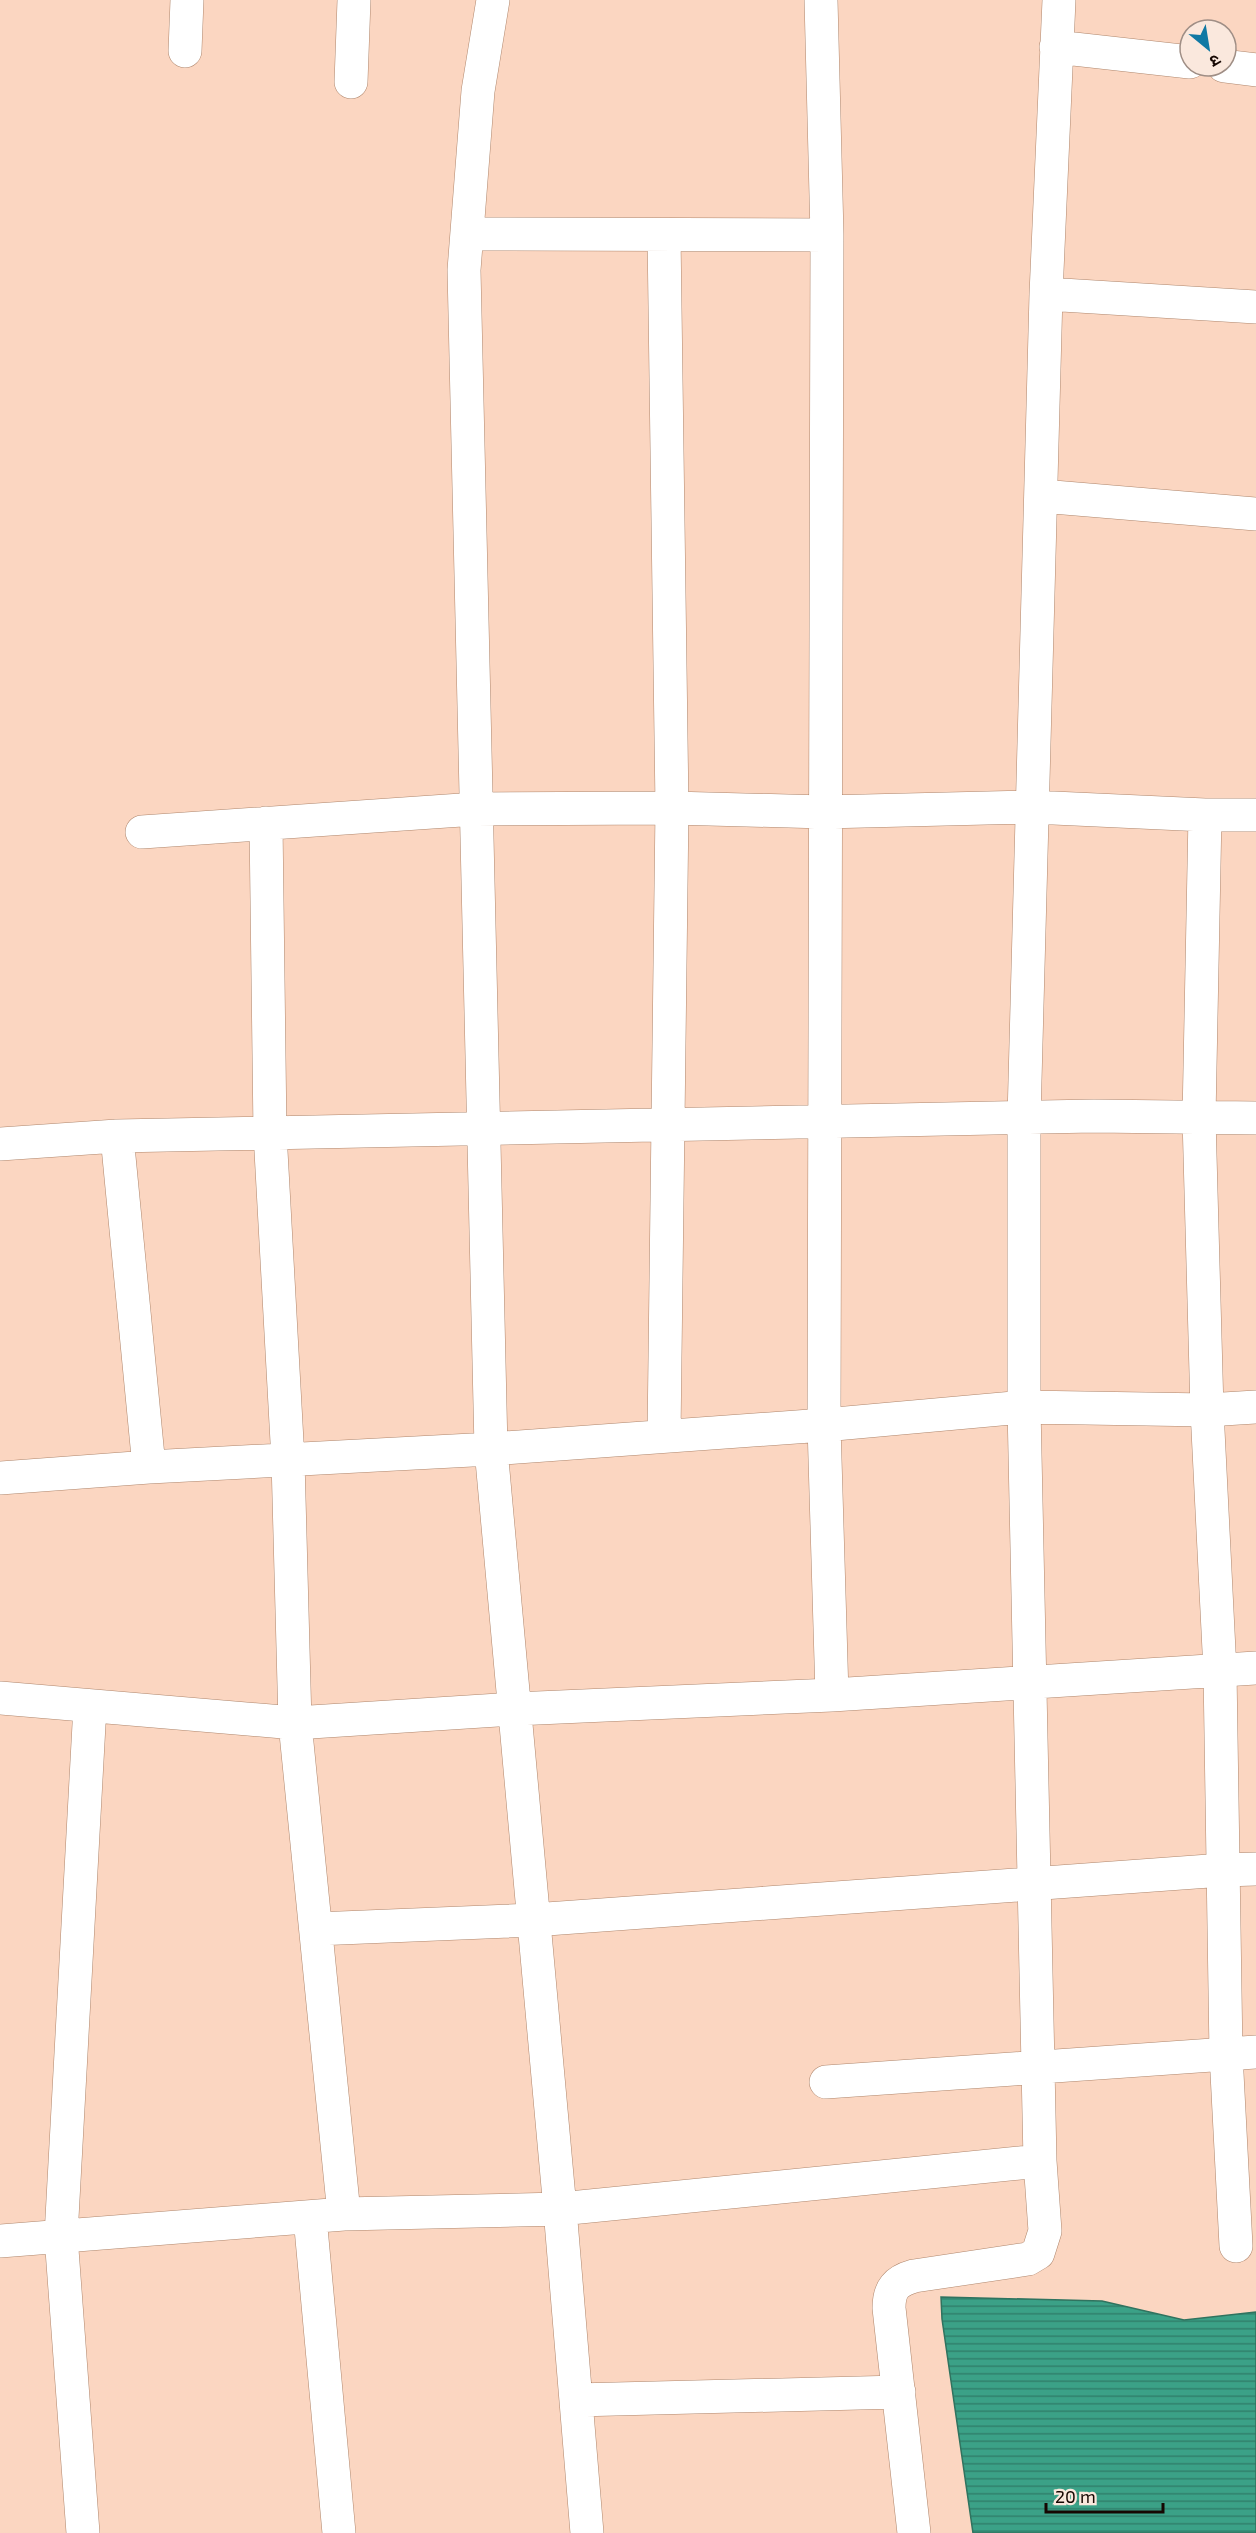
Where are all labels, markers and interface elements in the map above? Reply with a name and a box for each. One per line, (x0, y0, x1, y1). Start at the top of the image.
north arrow (1178, 18, 1238, 78)
text: उ (1206, 51, 1225, 72)
scale bar (1046, 2476, 1163, 2514)
text: 20 m (1055, 2485, 1096, 2507)

